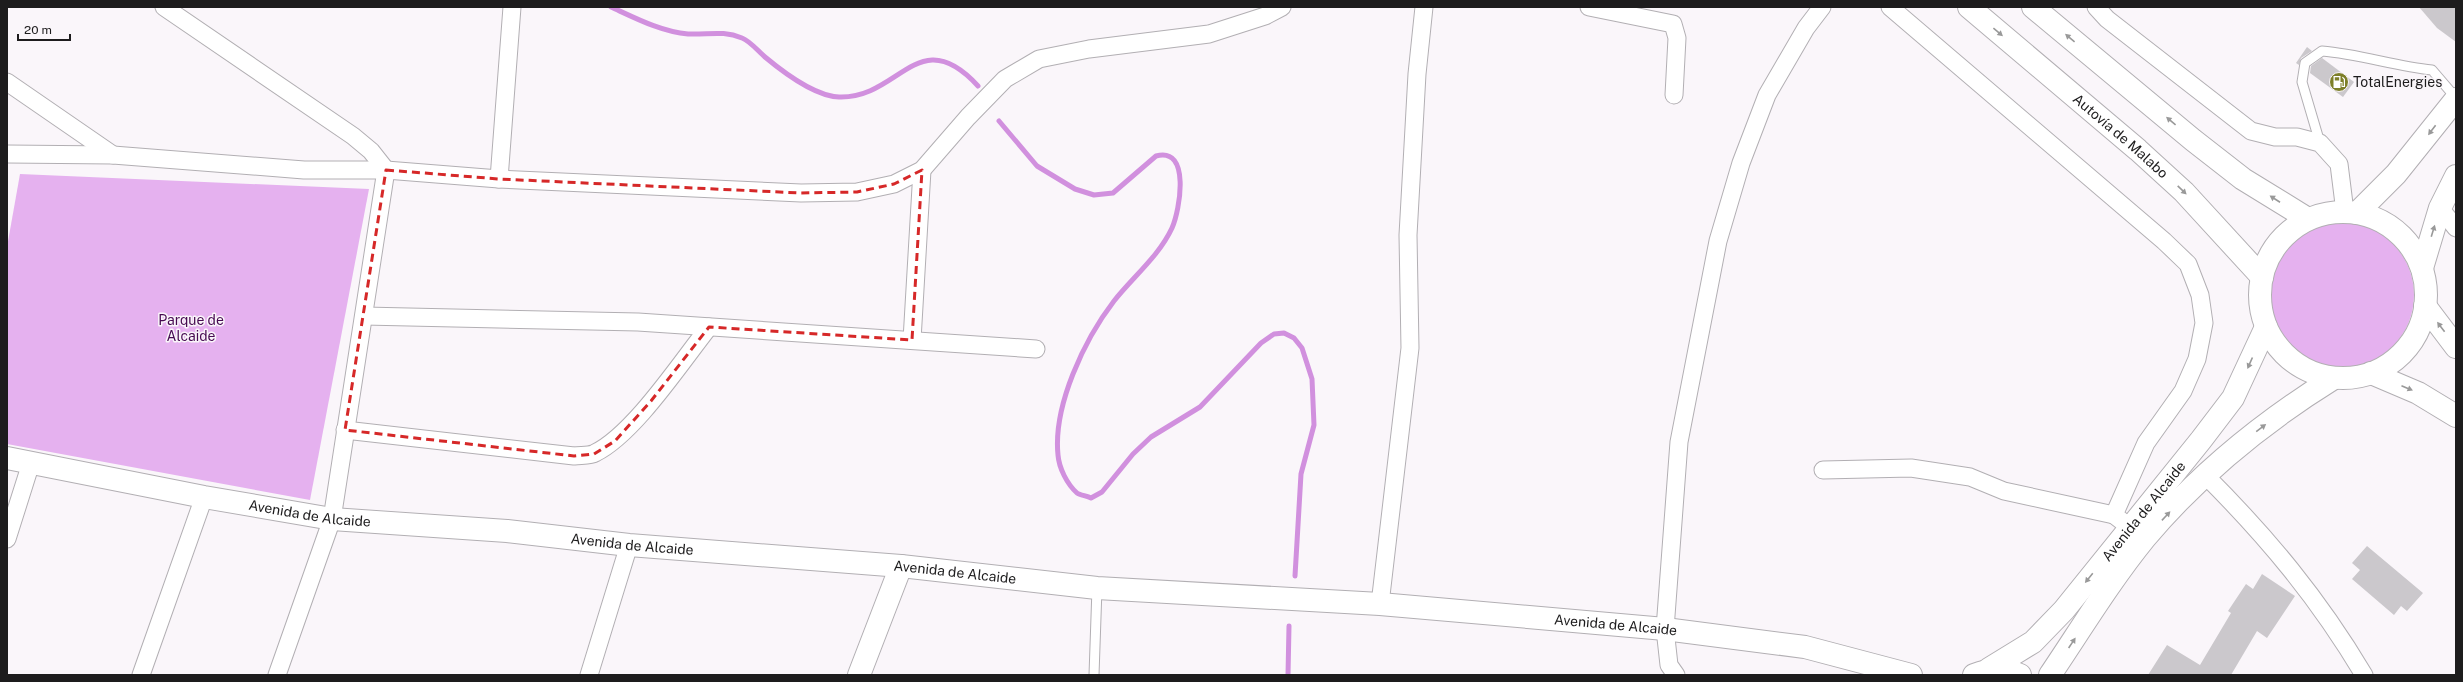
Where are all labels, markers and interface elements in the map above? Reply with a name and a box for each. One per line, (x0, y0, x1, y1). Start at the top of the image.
scale bar (18, 16, 70, 42)
text: 20 m (24, 23, 52, 37)
one-way arrow (1993, 28, 2004, 37)
one-way arrow (2065, 34, 2076, 43)
fuel station icon: TotalEnergies (2328, 71, 2350, 93)
place label: TotalEnergies (2353, 74, 2442, 90)
street label: Autovía de Malabo (2070, 91, 2171, 181)
one-way arrow (2165, 117, 2176, 126)
one-way arrow (2429, 125, 2437, 135)
one-way arrow (2177, 185, 2187, 195)
one-way arrow (2270, 195, 2280, 203)
one-way arrow (2430, 225, 2436, 237)
park label: Parque de Alcaide (158, 312, 224, 344)
one-way arrow (2436, 321, 2445, 332)
one-way arrow (2247, 357, 2253, 368)
one-way arrow (2401, 385, 2413, 391)
one-way arrow (2255, 423, 2266, 432)
street label: Avenida de Alcaide (2099, 458, 2189, 564)
street label: Avenida de Alcaide (247, 497, 371, 530)
one-way arrow (2161, 511, 2171, 521)
street label: Avenida de Alcaide (570, 530, 694, 558)
street label: Avenida de Alcaide (893, 557, 1017, 587)
one-way arrow (2085, 573, 2094, 584)
street label: Avenida de Alcaide (1554, 611, 1678, 638)
one-way arrow (2068, 638, 2076, 648)

